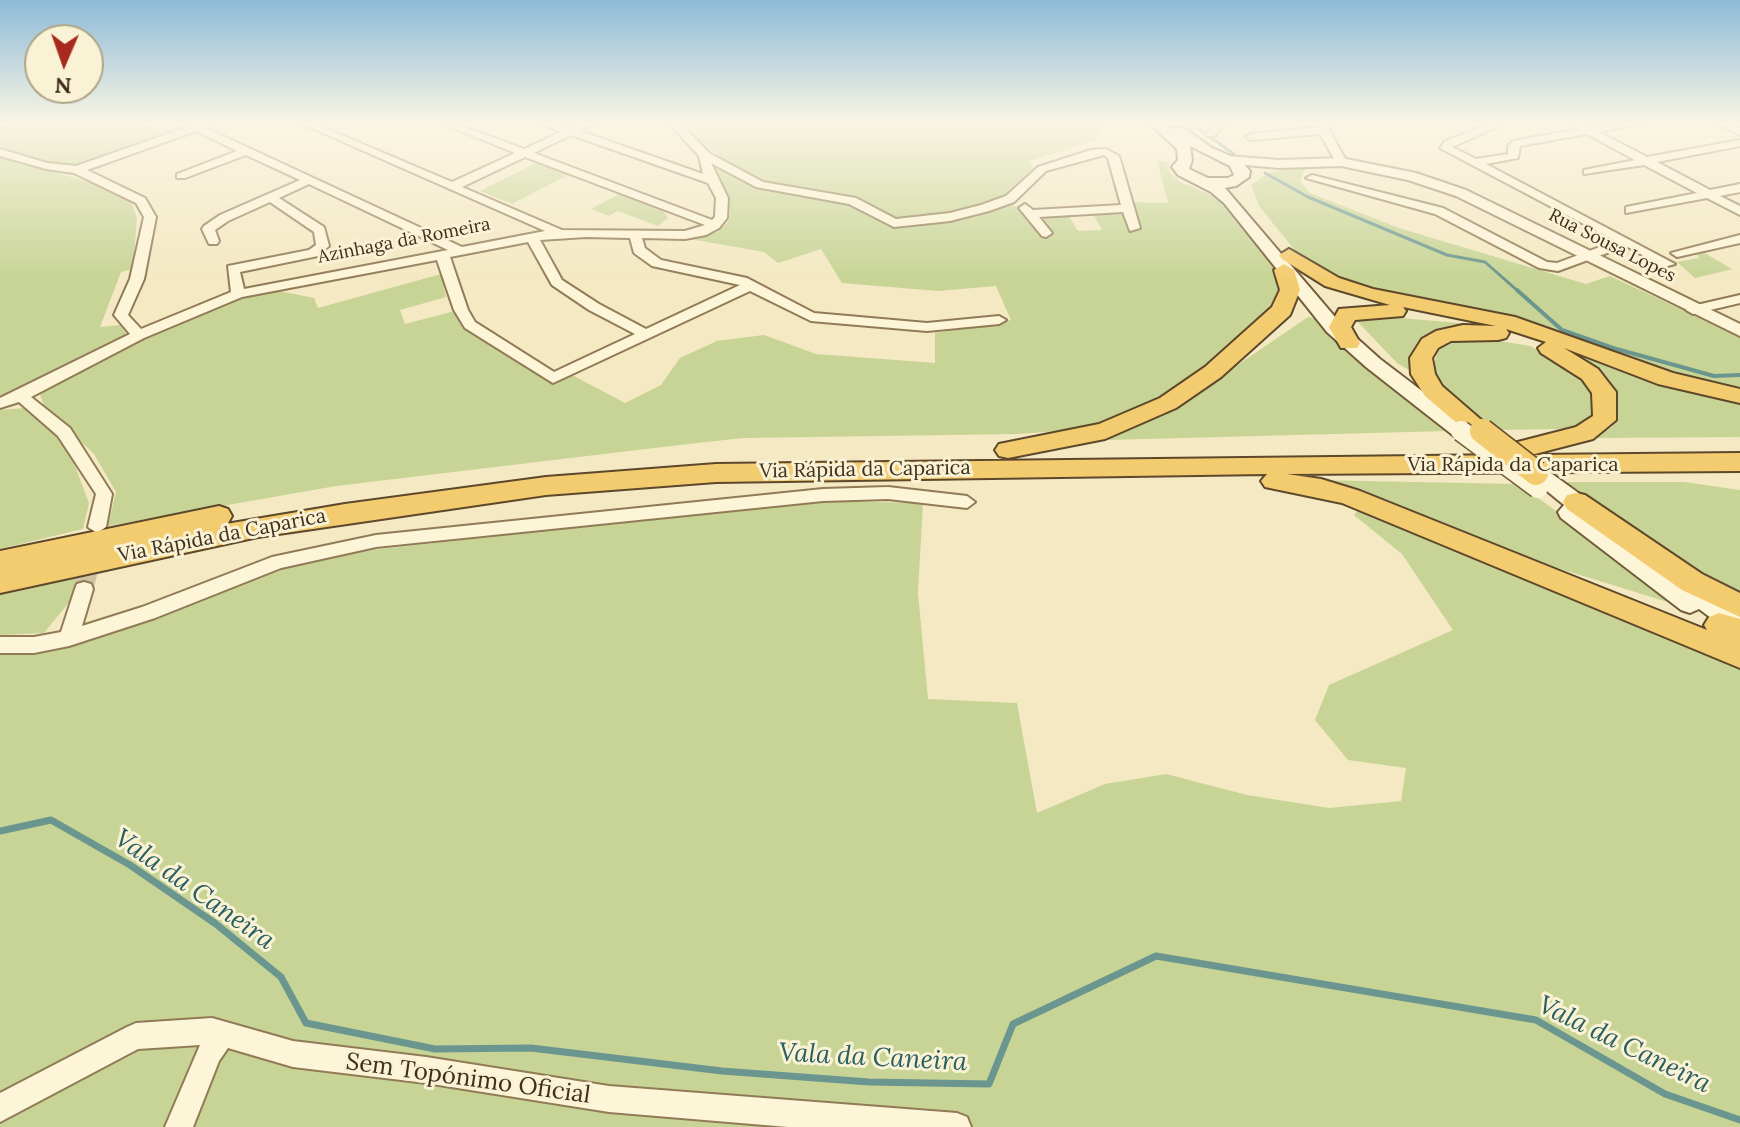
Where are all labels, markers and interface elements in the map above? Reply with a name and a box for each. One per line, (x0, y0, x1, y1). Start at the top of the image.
north arrow (24, 24, 104, 104)
text: N (54, 72, 72, 100)
street label: Rua Sousa Lopes (1545, 205, 1679, 287)
street label: Azinhaga da Romeira (316, 214, 492, 268)
street label: Via Rápida da Caparica (1407, 453, 1619, 477)
street label: Via Rápida da Caparica (759, 456, 971, 484)
street label: Via Rápida da Caparica (116, 504, 328, 568)
water label: Vala da Caneira (108, 823, 280, 957)
water label: Vala da Caneira (1533, 990, 1715, 1100)
water label: Vala da Caneira (778, 1037, 968, 1079)
street label: Sem Topónimo Oficial (344, 1048, 592, 1110)

